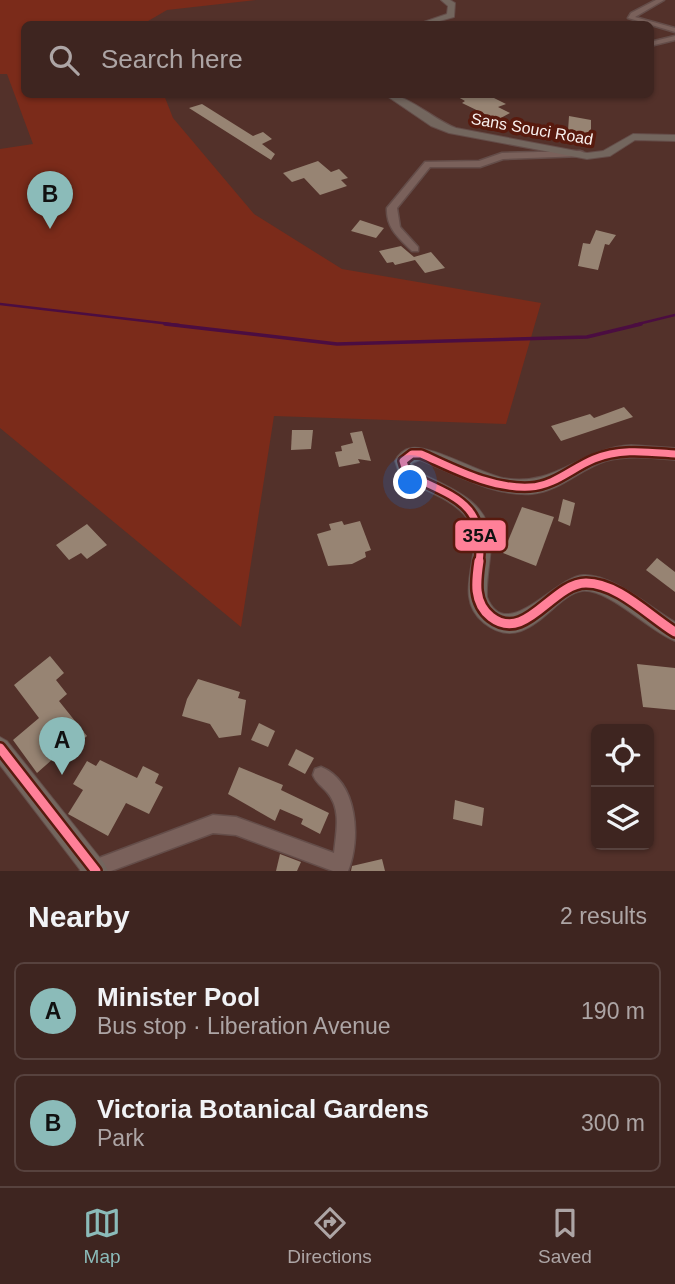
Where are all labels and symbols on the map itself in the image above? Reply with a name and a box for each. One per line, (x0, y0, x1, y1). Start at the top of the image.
street label: Sans Souci Road (470, 110, 594, 148)
pin: B (27, 171, 73, 229)
your location (393, 465, 427, 499)
line badge: 35A (454, 519, 507, 552)
text: 35A (463, 525, 498, 546)
pin: A (39, 717, 85, 775)

